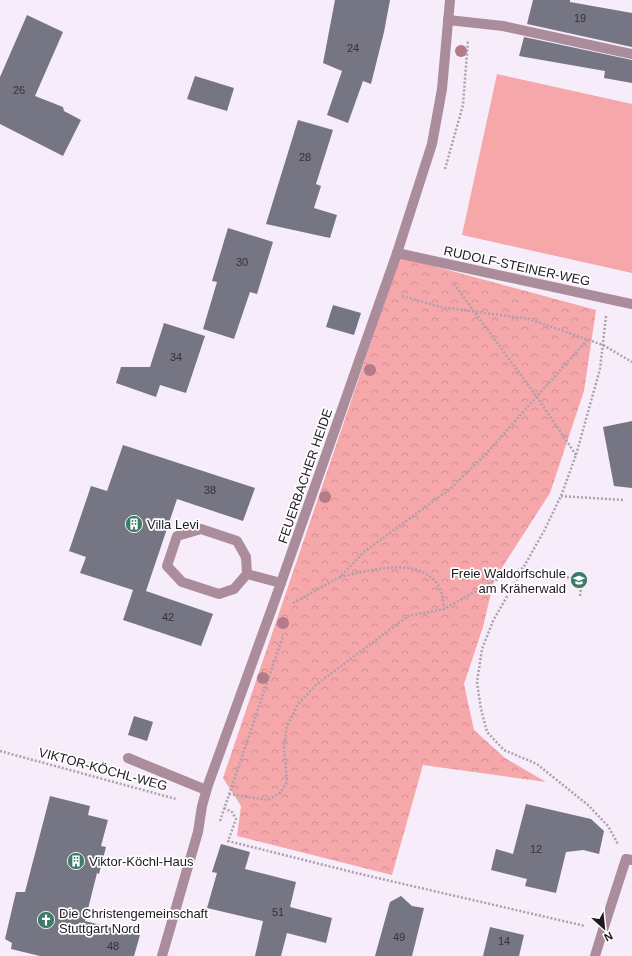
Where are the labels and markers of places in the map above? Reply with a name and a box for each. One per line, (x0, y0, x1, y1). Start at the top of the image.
building icon: Villa Levi (124, 514, 144, 534)
place label: Villa Levi (147, 517, 199, 532)
place label: Freie Waldorfschule am Kräherwald (451, 566, 566, 596)
school or university icon: Freie Waldorfschule am Kräherwald (569, 570, 589, 590)
building icon: Viktor-Köchl-Haus (66, 851, 86, 871)
place label: Viktor-Köchl-Haus (89, 854, 194, 869)
place label: Die Christengemeinschaft Stuttgart Nord (59, 906, 208, 936)
church icon: Die Christengemeinschaft Stuttgart Nord (36, 910, 56, 930)

